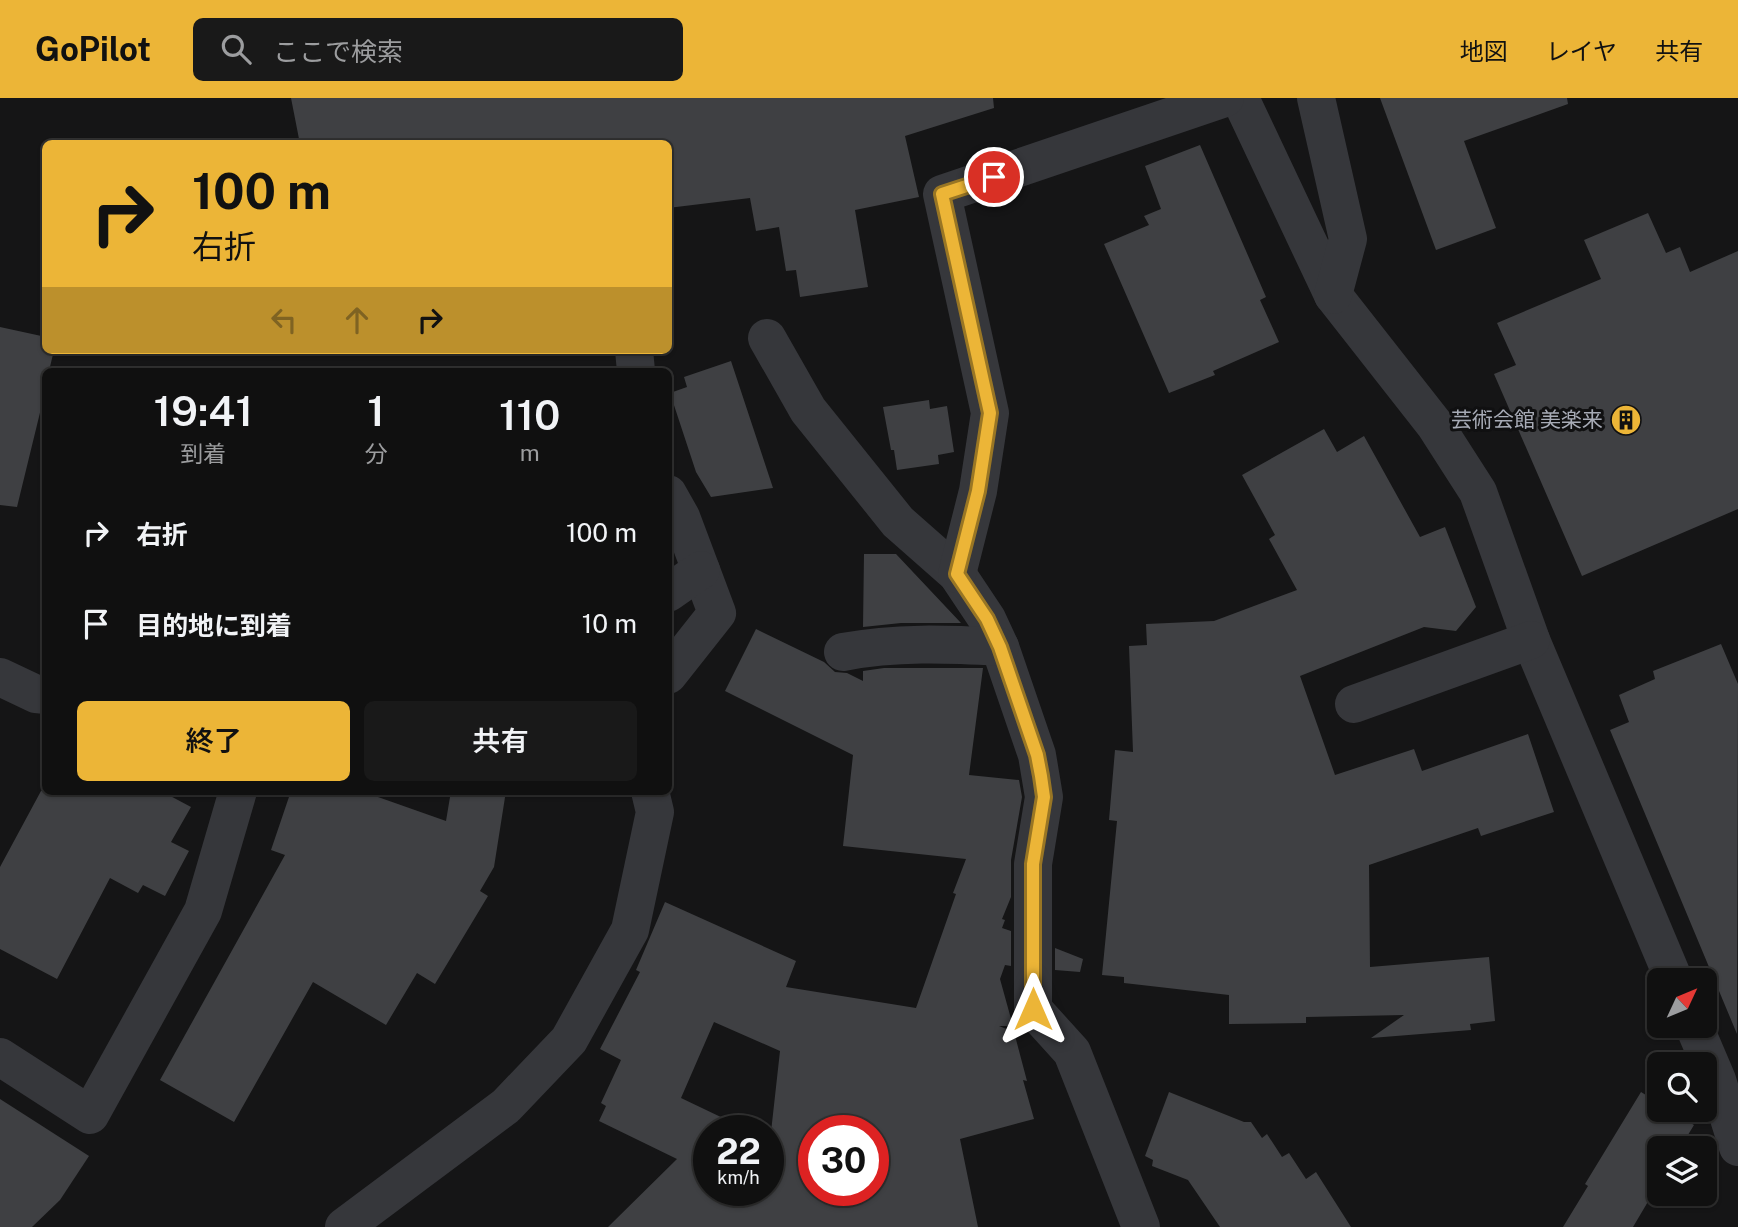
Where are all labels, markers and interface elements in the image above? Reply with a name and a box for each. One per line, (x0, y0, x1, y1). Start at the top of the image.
search box (193, 18, 683, 81)
text: GoPilot (35, 30, 151, 68)
icon: search (217, 30, 255, 68)
text: ここで検索 (273, 36, 403, 67)
text: 地図 (1460, 37, 1508, 65)
text: レイヤ (1546, 37, 1617, 65)
text: 共有 (1655, 37, 1703, 65)
pin (964, 147, 1024, 207)
icon: arrive (975, 158, 1013, 196)
text: 100 m (192, 162, 331, 220)
icon: right (77, 168, 168, 259)
text: 右折 (192, 228, 256, 265)
icon: left (265, 301, 303, 339)
icon: ahead (338, 301, 376, 339)
icon: right (411, 301, 449, 339)
text: 19:41 (153, 386, 253, 435)
text: 1 (367, 386, 385, 435)
text: 110 (499, 390, 561, 439)
building icon: 芸術会館 美楽来 (1609, 403, 1643, 437)
place label: 芸術会館 美楽来 (1451, 407, 1603, 432)
text: m (520, 439, 540, 466)
text: 到着 (180, 440, 226, 467)
text: 分 (364, 440, 387, 467)
icon: right (77, 514, 115, 552)
text: 100 m (566, 517, 637, 548)
text: 右折 (136, 519, 188, 550)
icon: arrive (77, 605, 115, 643)
text: 10 m (582, 608, 637, 639)
text: 目的地に到着 (136, 610, 292, 641)
button: 終了 (77, 701, 350, 781)
button: 共有 (364, 701, 637, 781)
north arrow (1647, 968, 1717, 1038)
map controls (1647, 968, 1717, 1206)
position arrow (996, 972, 1070, 1046)
button: search (1647, 1052, 1717, 1122)
speed limit sign: 30 (798, 1115, 889, 1206)
text: 22 (716, 1131, 761, 1172)
button: layers (1647, 1136, 1717, 1206)
text: km/h (717, 1167, 760, 1188)

